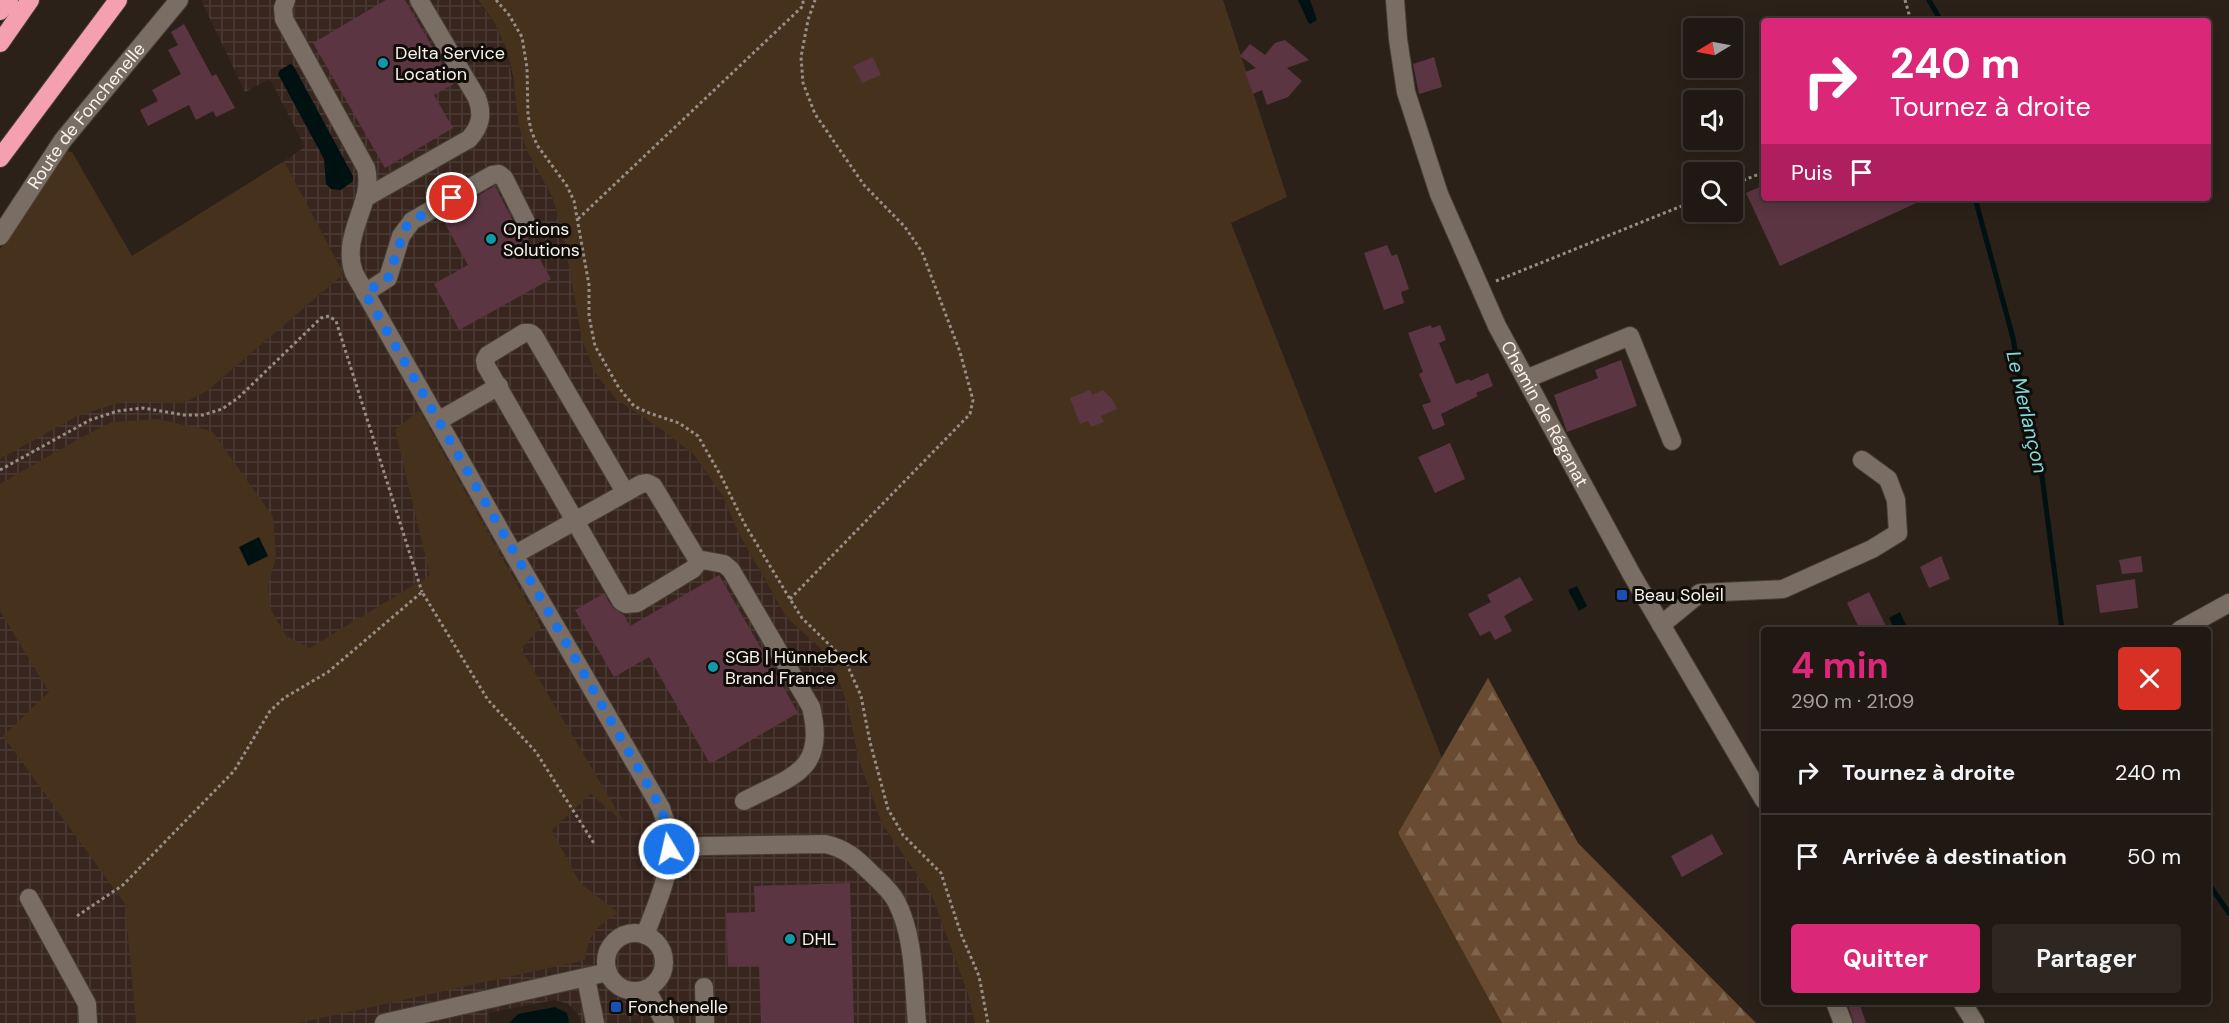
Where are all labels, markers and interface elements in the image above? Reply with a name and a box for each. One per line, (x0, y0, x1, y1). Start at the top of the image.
north arrow (1683, 18, 1743, 78)
map controls (1683, 18, 1743, 222)
text: 240 m (1890, 36, 2020, 91)
street label: Route de Fonchenelle (22, 38, 151, 194)
place label: Delta Service Location (395, 41, 505, 86)
icon: right (1791, 42, 1869, 120)
marker: Delta Service Location (376, 56, 390, 70)
text: Tournez à droite (1890, 89, 2091, 124)
button: sound (1683, 90, 1743, 150)
icon: arrive (1845, 156, 1878, 189)
text: Puis (1791, 158, 1833, 187)
button: search (1683, 162, 1743, 222)
pin (426, 172, 477, 223)
icon: arrive (435, 181, 468, 214)
place label: Options Solutions (503, 217, 580, 262)
marker: Options Solutions (484, 232, 498, 246)
street label: Chemin de Réganat (1495, 337, 1594, 491)
water label: Le Merlançon (2000, 348, 2054, 476)
place label: Beau Soleil (1634, 583, 1724, 607)
marker: Beau Soleil (1615, 588, 1629, 602)
text: 4 min (1791, 642, 1889, 689)
place label: SGB | Hünnebeck Brand France (725, 645, 868, 690)
button: close (2118, 647, 2181, 710)
marker: SGB | Hünnebeck Brand France (706, 660, 720, 674)
text: 290 m · 21:09 (1791, 688, 1914, 714)
icon: right (1791, 756, 1824, 789)
text: Tournez à droite (1842, 758, 2015, 787)
text: 240 m (2115, 758, 2181, 787)
position arrow (637, 817, 701, 881)
icon: arrive (1791, 840, 1824, 873)
text: Arrivée à destination (1842, 842, 2067, 871)
text: 50 m (2127, 842, 2181, 871)
button: Quitter (1791, 924, 1980, 993)
button: Partager (1992, 924, 2181, 993)
place label: DHL (802, 927, 836, 951)
marker: DHL (783, 932, 797, 946)
place label: Fonchenelle (628, 995, 728, 1019)
marker: Fonchenelle (609, 1000, 623, 1014)

